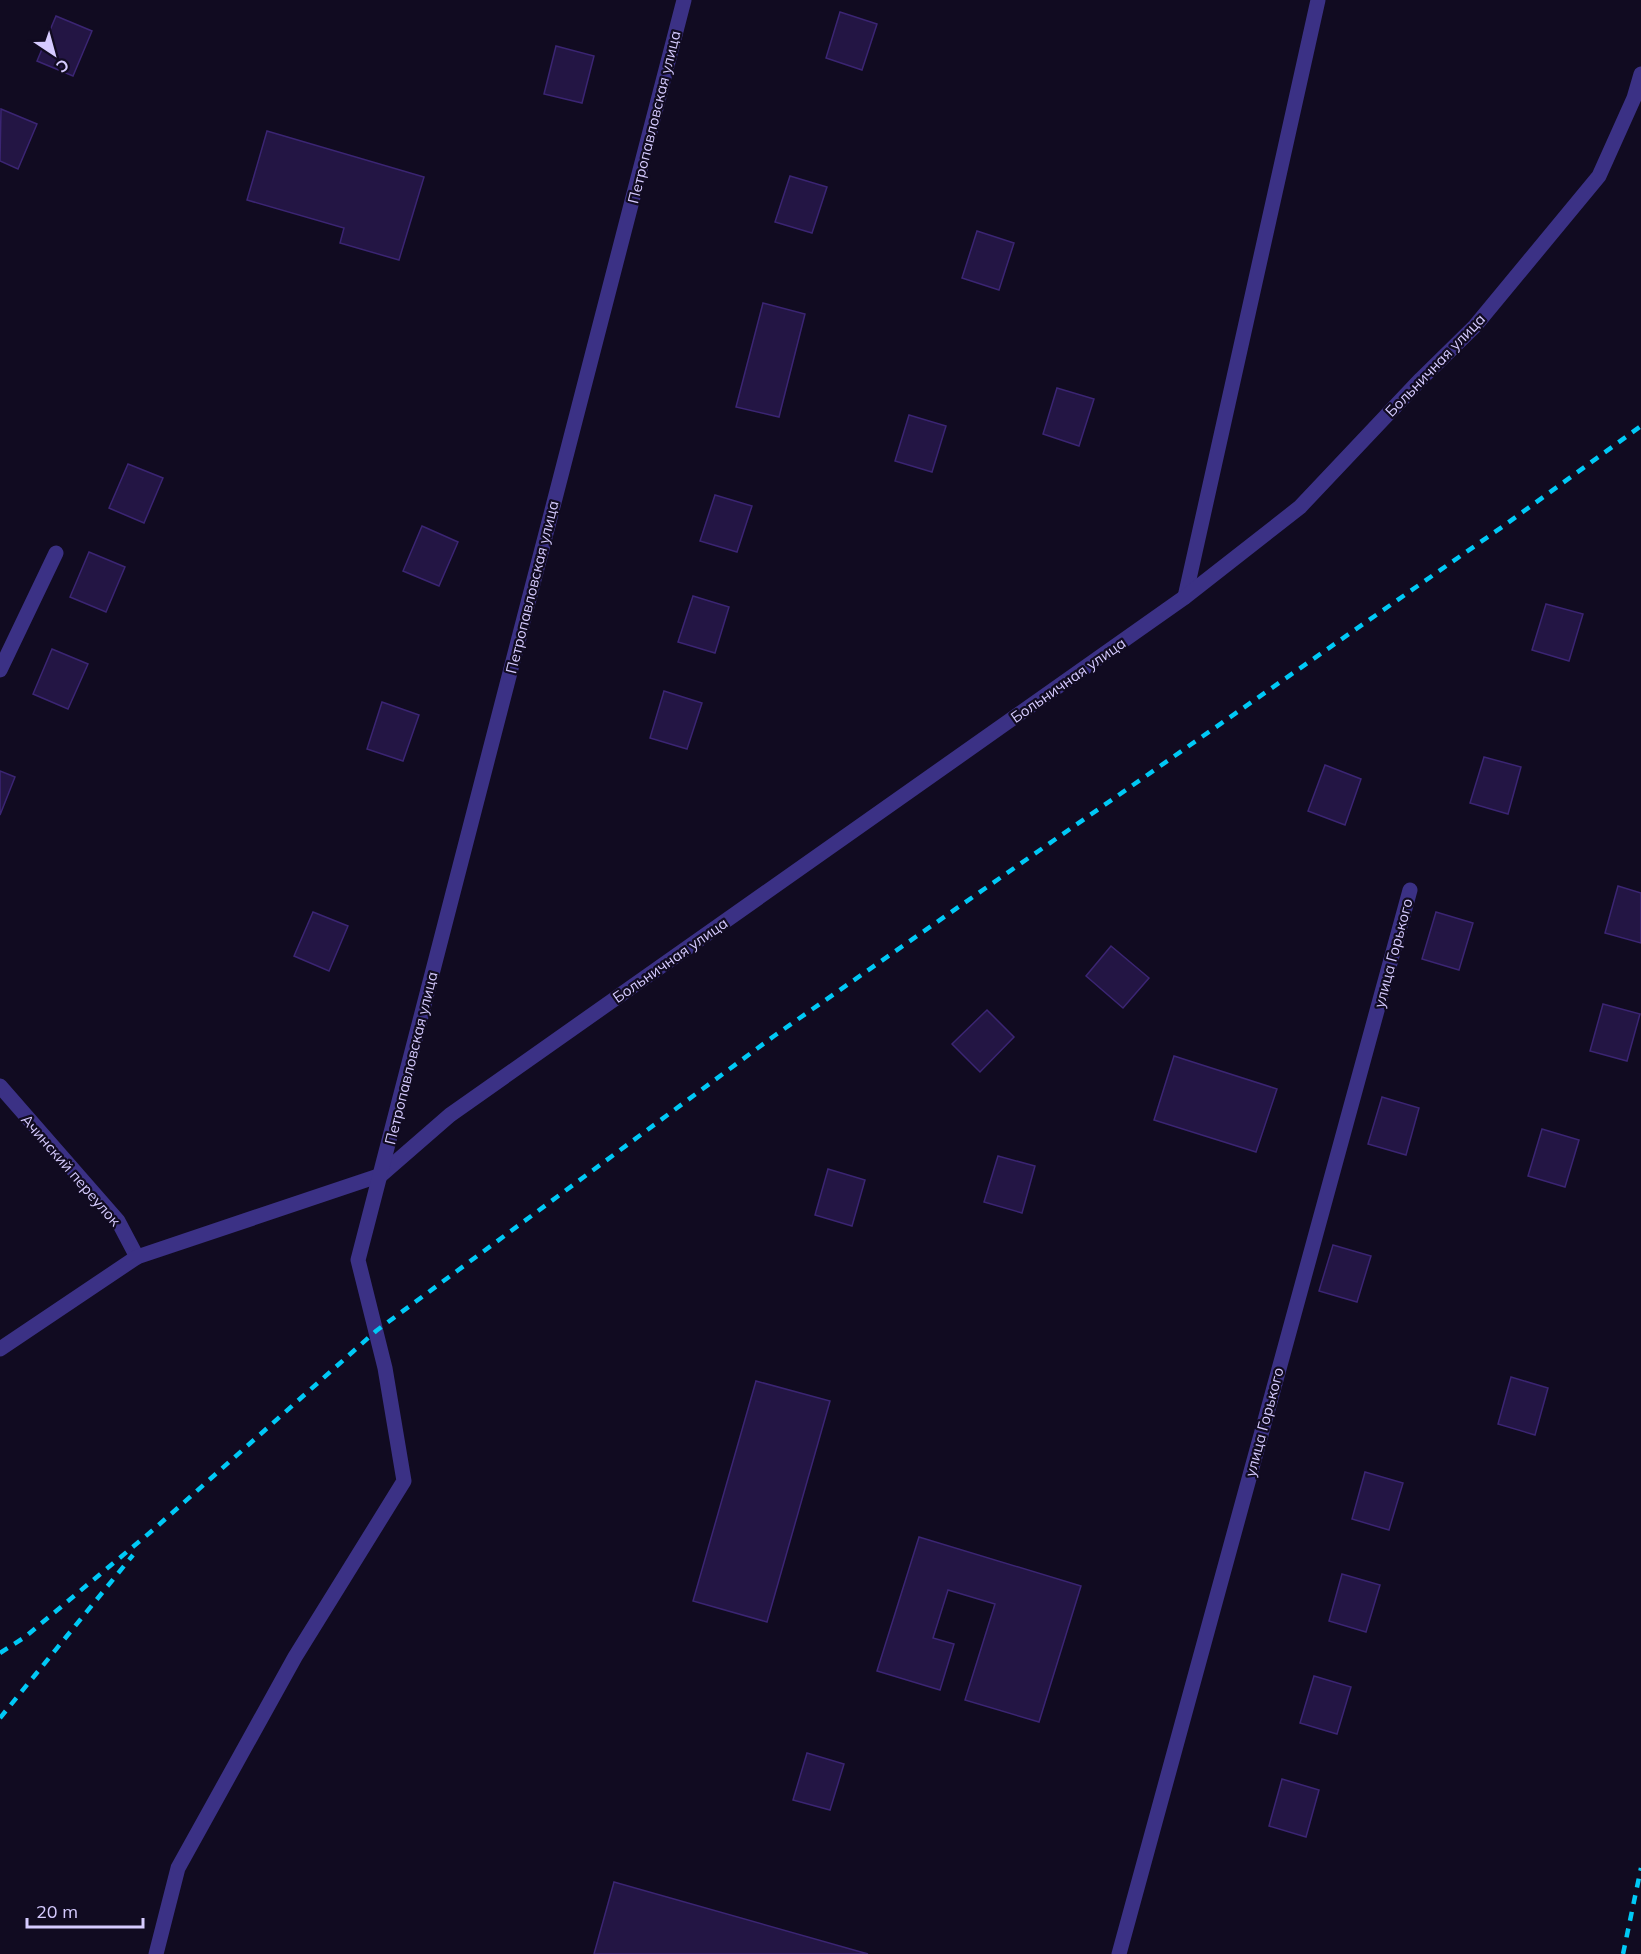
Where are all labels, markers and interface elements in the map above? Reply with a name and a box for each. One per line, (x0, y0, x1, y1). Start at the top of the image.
north arrow (24, 24, 84, 84)
street label: Петропавловская улица (623, 29, 685, 205)
text: С (52, 55, 73, 77)
street label: Больничная улица (1381, 309, 1489, 421)
street label: Петропавловская улица (501, 499, 563, 675)
street label: Больничная улица (1007, 633, 1129, 727)
street label: улица Горького (1369, 896, 1417, 1010)
street label: Больничная улица (609, 913, 731, 1007)
street label: Петропавловская улица (380, 970, 442, 1146)
street label: Ачинский переулок (17, 1110, 125, 1231)
street label: улица Горького (1240, 1365, 1288, 1479)
scale bar (27, 1891, 142, 1929)
text: 20 m (36, 1900, 78, 1923)

